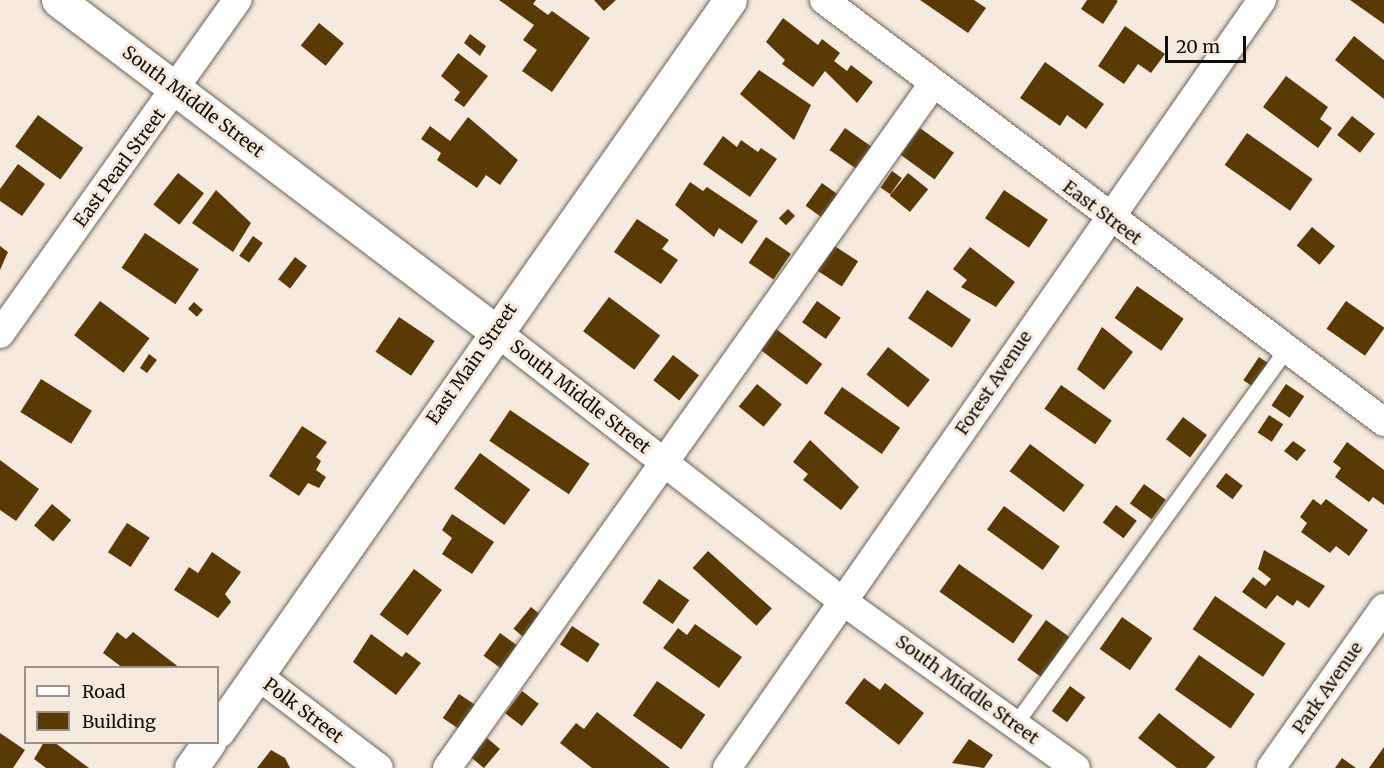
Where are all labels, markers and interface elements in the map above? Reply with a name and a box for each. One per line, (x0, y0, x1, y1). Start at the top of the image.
scale bar (1168, 24, 1249, 62)
text: 20 m (1176, 35, 1220, 58)
street label: South Middle Street (118, 42, 268, 162)
street label: East Pearl Street (70, 105, 170, 231)
street label: East Street (1058, 176, 1146, 250)
street label: East Main Street (422, 299, 522, 429)
street label: Forest Avenue (951, 327, 1037, 439)
street label: South Middle Street (506, 336, 654, 458)
street label: South Middle Street (891, 631, 1043, 749)
street label: Park Avenue (1288, 638, 1368, 738)
legend (24, 666, 219, 744)
street label: Polk Street (259, 674, 347, 748)
text: Road (82, 680, 126, 703)
text: Building (82, 710, 156, 733)

